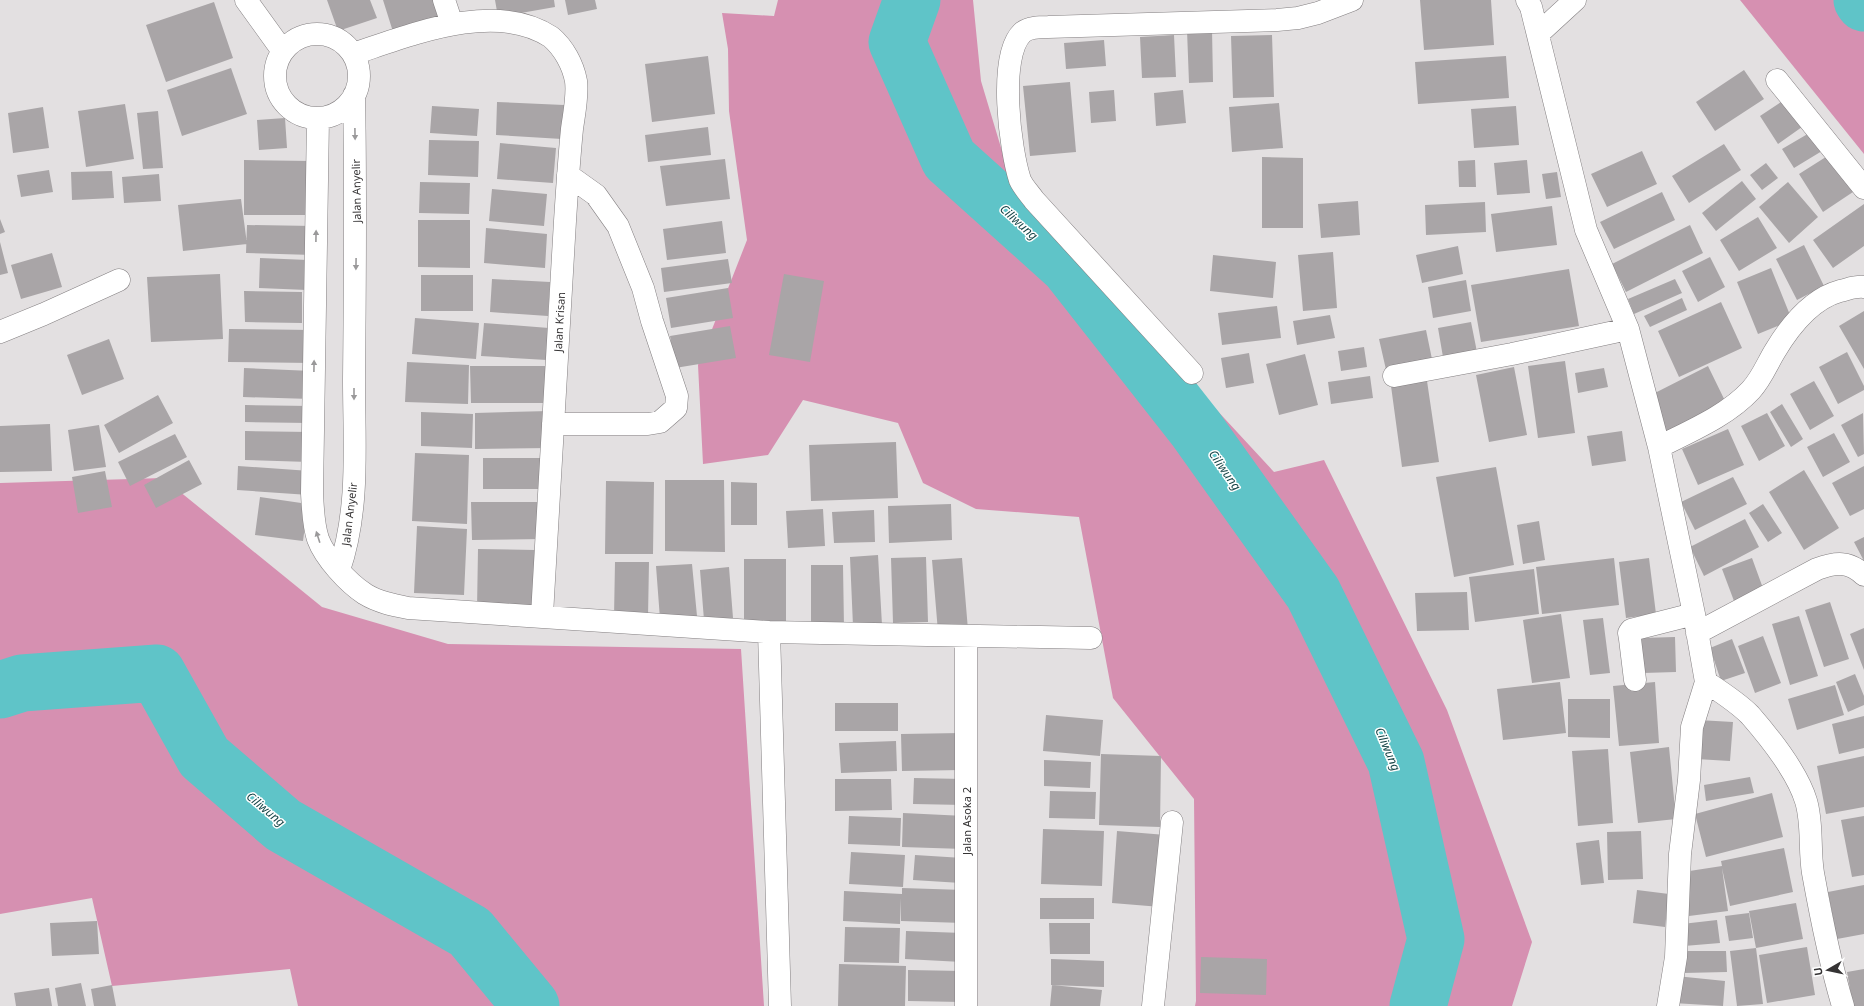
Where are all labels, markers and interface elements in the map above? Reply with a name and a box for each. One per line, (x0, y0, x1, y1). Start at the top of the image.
one-way arrow (352, 128, 358, 141)
street label: Jalan Anyelir (348, 159, 364, 224)
water label: Ciliwung (996, 200, 1042, 244)
one-way arrow (313, 229, 319, 242)
one-way arrow (353, 258, 359, 271)
street label: Jalan Krisan (550, 292, 568, 353)
one-way arrow (311, 359, 317, 372)
one-way arrow (351, 388, 357, 401)
water label: Ciliwung (1205, 446, 1245, 494)
street label: Jalan Anyelir (338, 481, 360, 548)
one-way arrow (315, 531, 321, 543)
water label: Ciliwung (1371, 725, 1405, 773)
street label: Jalan Asoka 2 (959, 787, 974, 856)
water label: Ciliwung (243, 788, 289, 830)
north arrow (1808, 950, 1848, 990)
text: U (1810, 966, 1826, 977)

